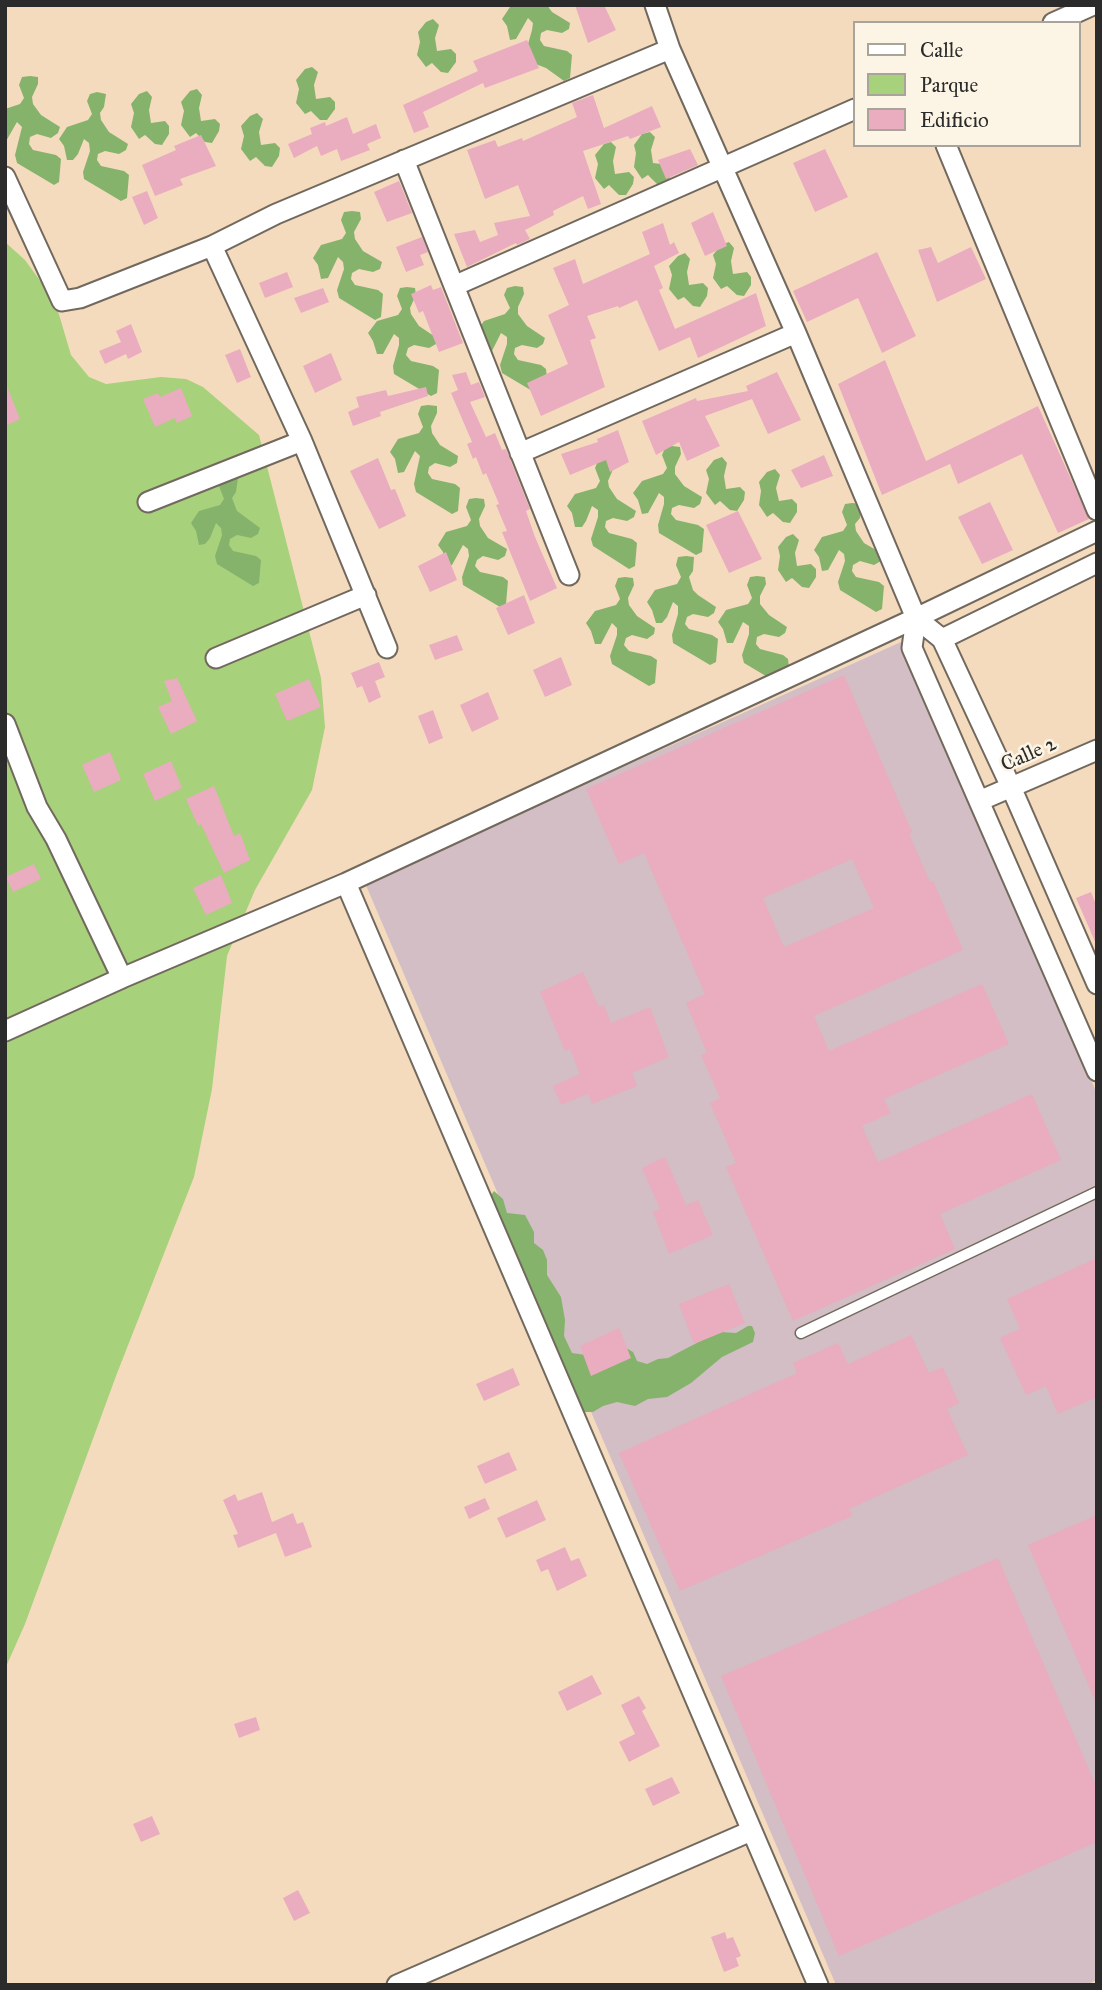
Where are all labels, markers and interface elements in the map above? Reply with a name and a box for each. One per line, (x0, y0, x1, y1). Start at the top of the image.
legend (853, 21, 1081, 147)
text: Calle (920, 37, 963, 63)
text: Parque (920, 72, 978, 98)
text: Edificio (920, 107, 989, 133)
street label: Calle 2 (997, 732, 1061, 778)

